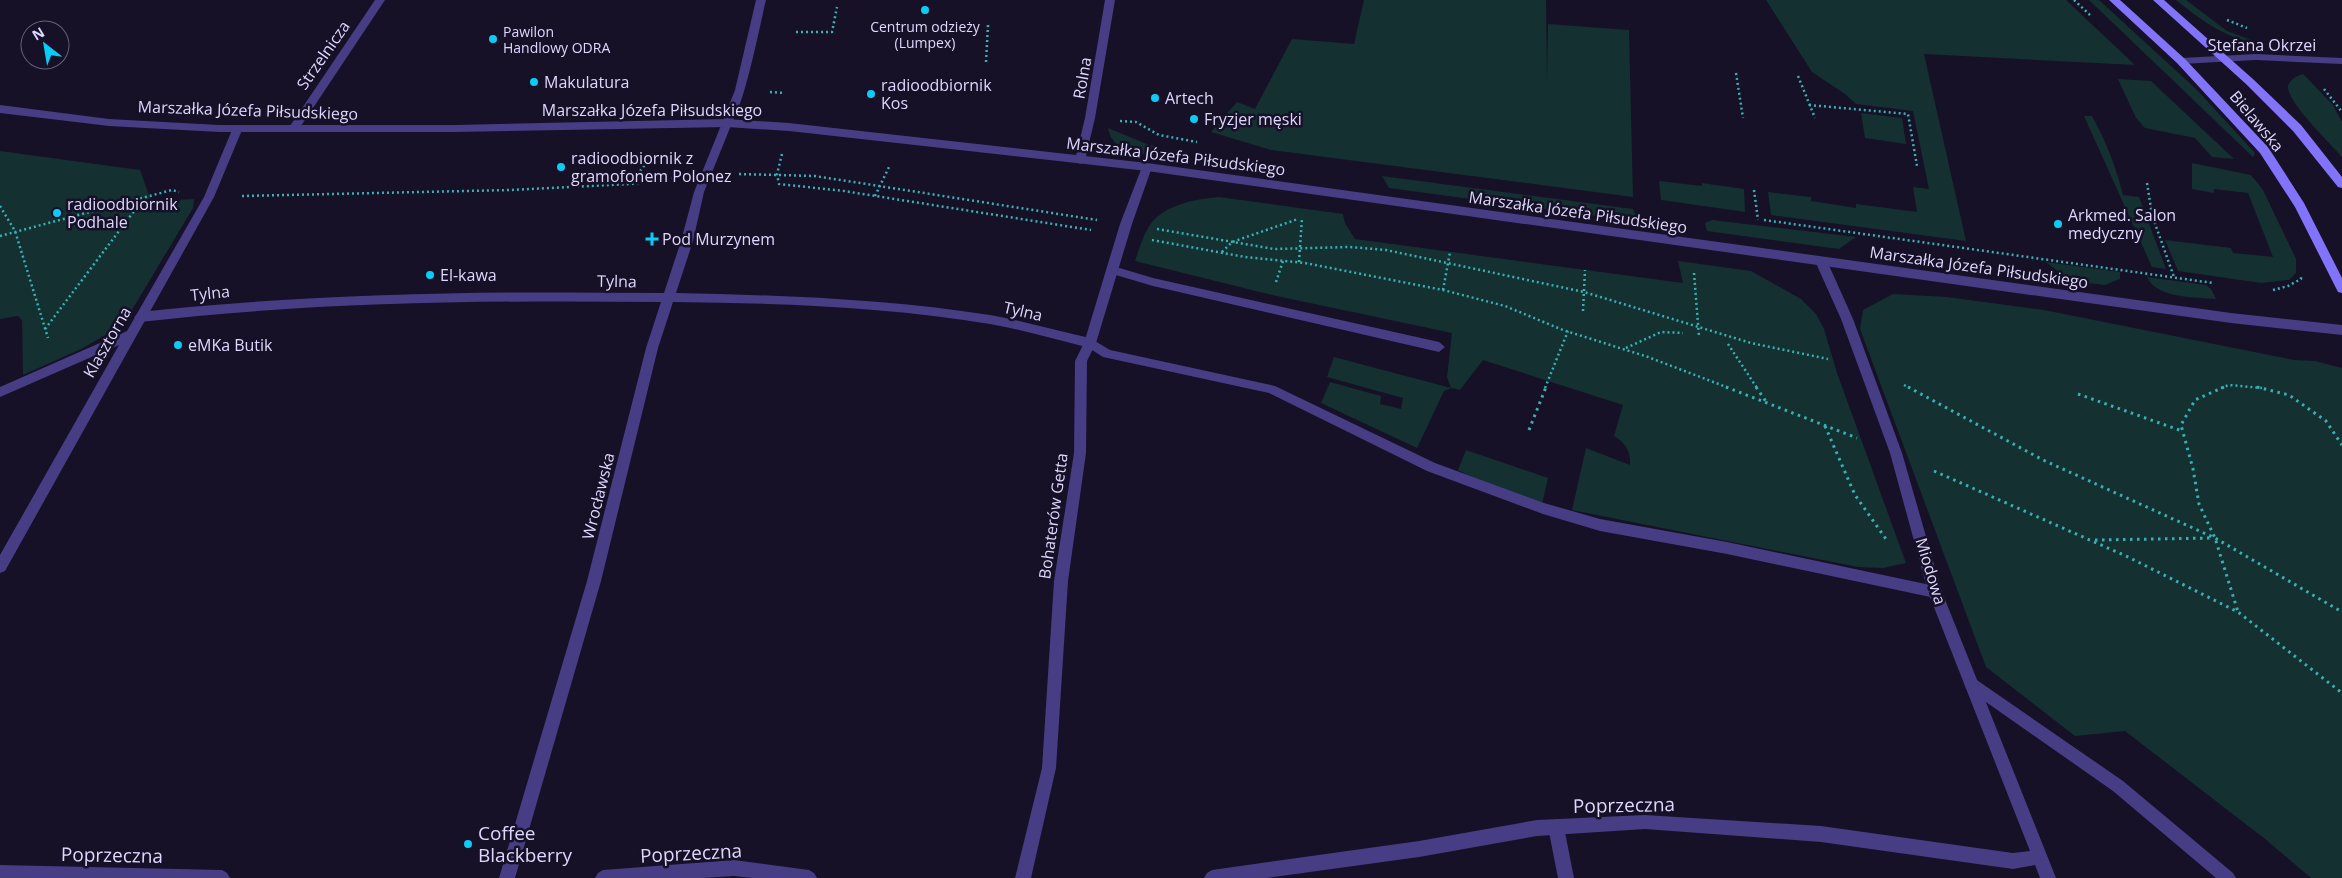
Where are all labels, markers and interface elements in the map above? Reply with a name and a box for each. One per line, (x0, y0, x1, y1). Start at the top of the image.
marker: Centrum odzieży (Lumpex) (919, 4, 931, 16)
street label: Strzelnicza (291, 16, 355, 94)
place label: Centrum odzieży (Lumpex) (870, 17, 981, 52)
north arrow (20, 20, 70, 70)
text: N (28, 22, 48, 45)
place label: Pawilon Handlowy ODRA (503, 22, 610, 57)
marker: Pawilon Handlowy ODRA (487, 33, 499, 45)
street label: Stefana Okrzei (2208, 34, 2316, 56)
street label: Rolna (1067, 55, 1097, 101)
place label: Makulatura (544, 71, 629, 93)
place label: radioodbiornik Kos (881, 74, 992, 114)
marker: Makulatura (528, 76, 540, 88)
street label: Bielawska (2225, 86, 2289, 156)
place label: Artech (1165, 87, 1214, 109)
marker: radioodbiornik Kos (865, 88, 877, 100)
marker: Artech (1149, 92, 1161, 104)
street label: Marszałka Józefa Piłsudskiego (137, 95, 359, 125)
street label: Marszałka Józefa Piłsudskiego (542, 99, 762, 121)
place label: Fryzjer męski (1204, 108, 1302, 130)
marker: Fryzjer męski (1188, 113, 1200, 125)
street label: Marszałka Józefa Piłsudskiego (1065, 132, 1287, 180)
place label: radioodbiornik z gramofonem Polonez (571, 147, 732, 187)
marker: radioodbiornik z gramofonem Polonez (555, 161, 567, 173)
street label: Marszałka Józefa Piłsudskiego (1467, 186, 1689, 238)
place label: radioodbiornik Podhale (67, 193, 178, 233)
place label: Arkmed. Salon medyczny (2068, 204, 2176, 244)
marker: radioodbiornik Podhale (51, 207, 63, 219)
marker: Arkmed. Salon medyczny (2052, 218, 2064, 230)
place label: Pod Murzynem (662, 228, 775, 250)
marker: Pod Murzynem (646, 233, 658, 245)
street label: Marszałka Józefa Piłsudskiego (1868, 241, 2090, 293)
place label: El-kawa (440, 264, 497, 286)
marker: El-kawa (424, 269, 436, 281)
street label: Tylna (597, 270, 637, 292)
street label: Tylna (189, 280, 231, 306)
street label: Tylna (1001, 296, 1045, 326)
street label: Klasztorna (78, 303, 136, 381)
place label: eMKa Butik (188, 334, 273, 356)
marker: eMKa Butik (172, 339, 184, 351)
street label: Wrocławska (577, 450, 619, 542)
street label: Bohaterów Getta (1033, 452, 1073, 580)
street label: Miodowa (1910, 535, 1952, 607)
street label: Poprzeczna (1573, 791, 1675, 819)
place label: Coffee Blackberry (478, 820, 573, 868)
street label: Poprzeczna (639, 837, 743, 869)
marker: Coffee Blackberry (462, 838, 474, 850)
street label: Poprzeczna (61, 841, 163, 869)

